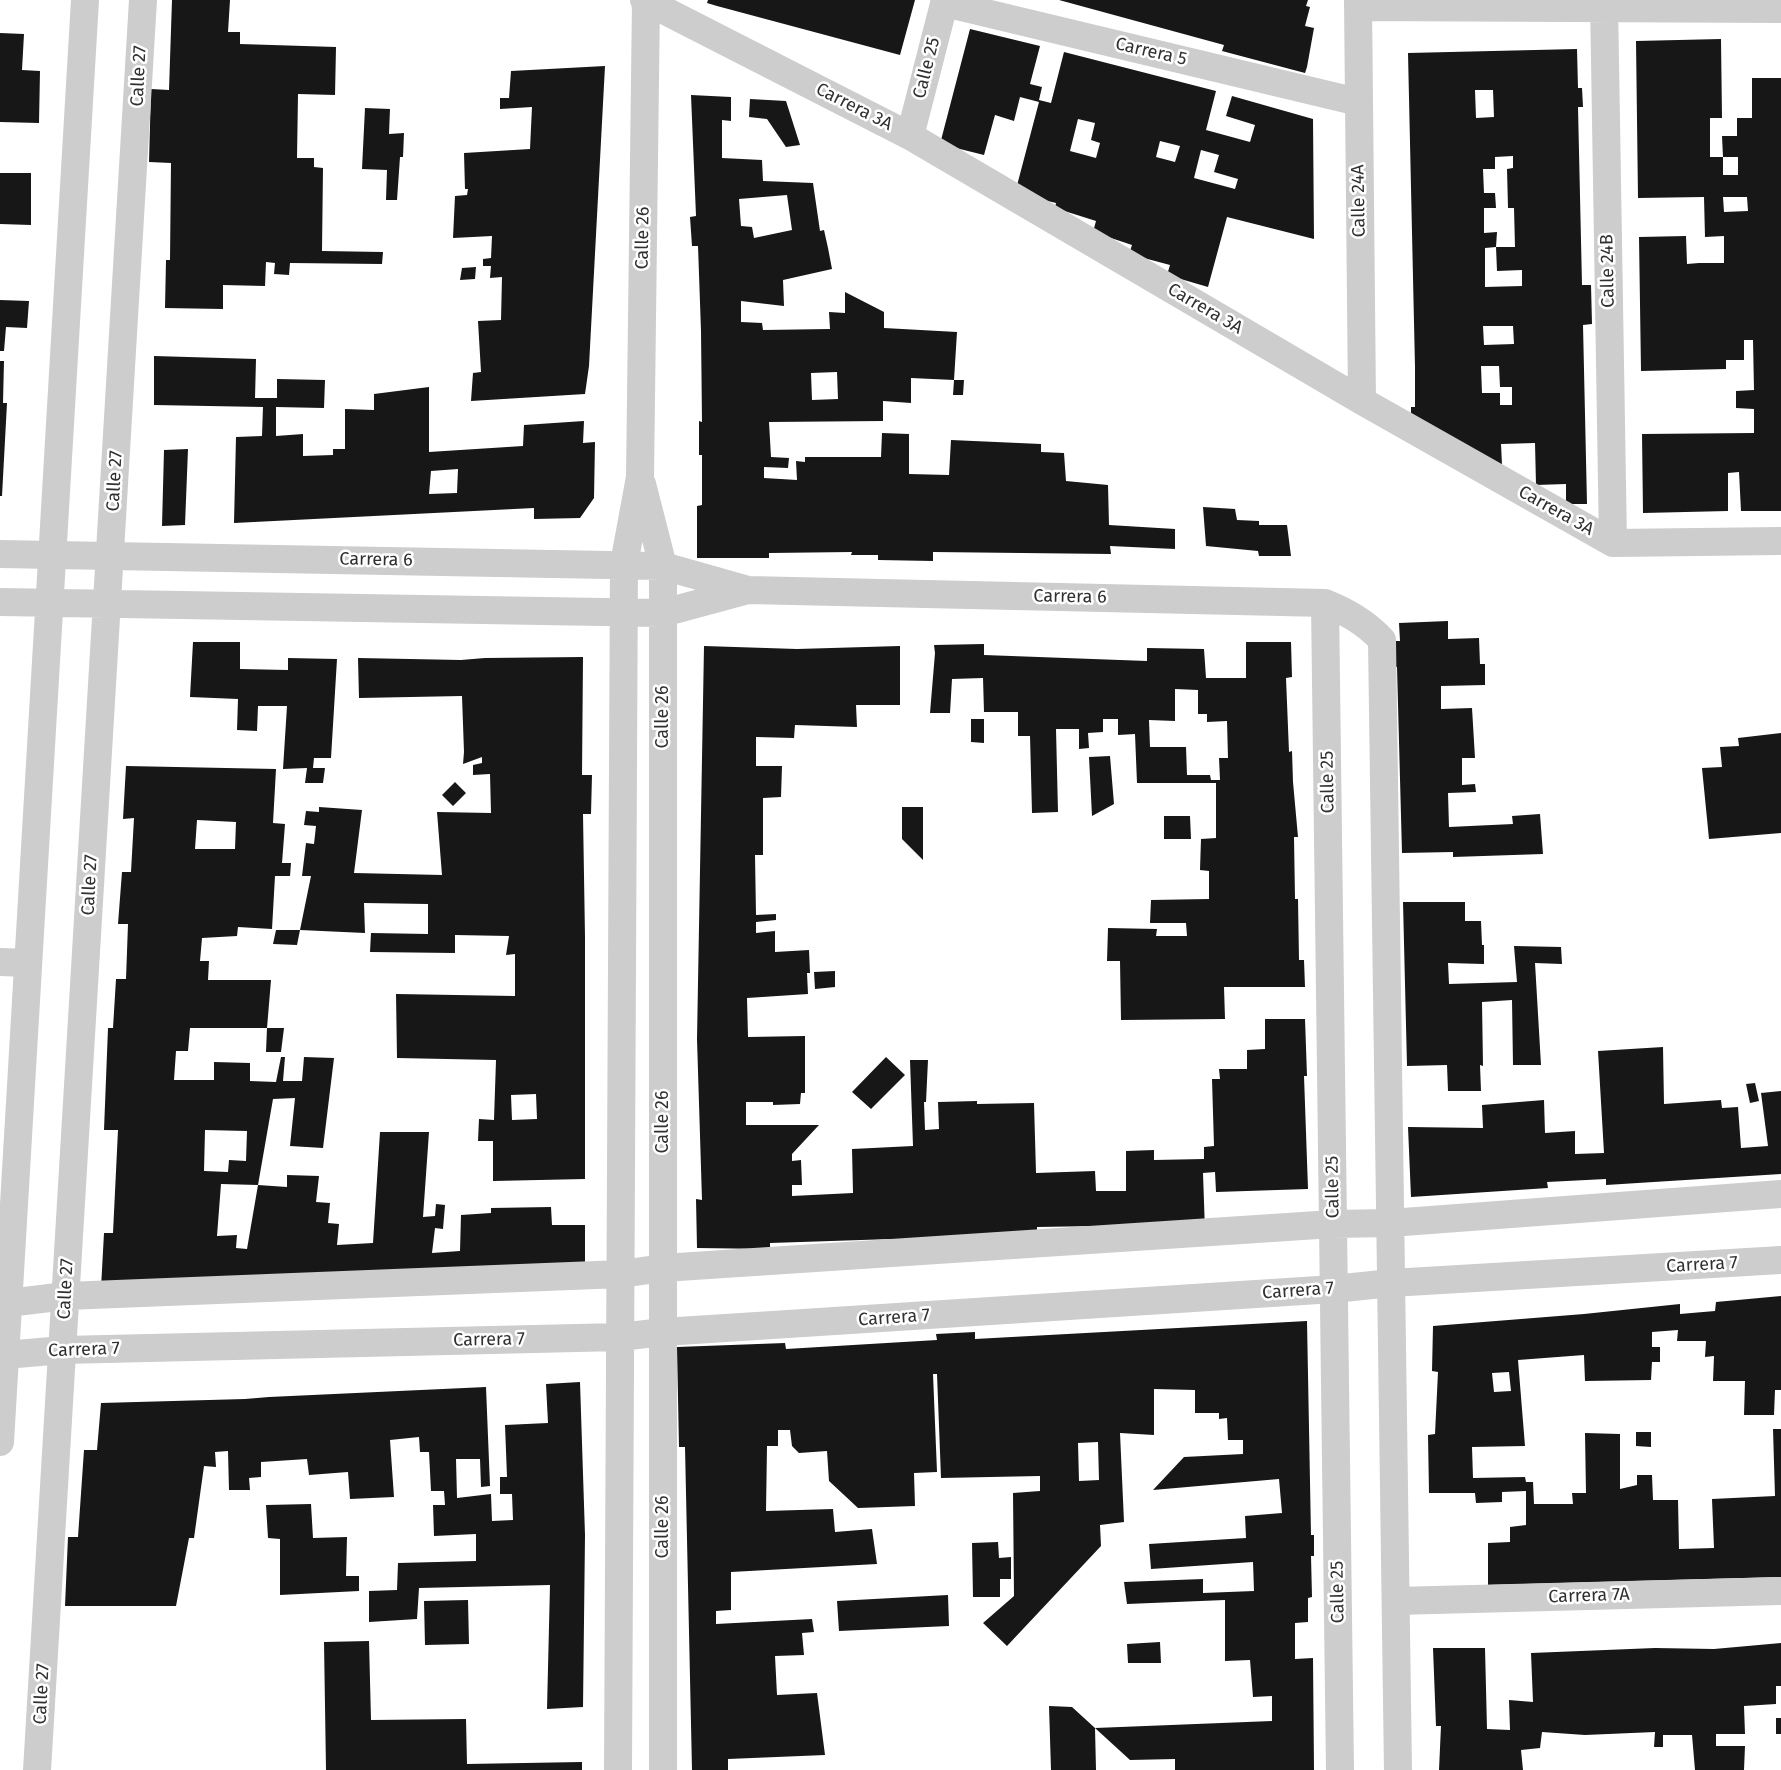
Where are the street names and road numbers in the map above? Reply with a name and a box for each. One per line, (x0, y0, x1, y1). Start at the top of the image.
street label: Carrera 5 (1113, 33, 1189, 71)
street label: Calle 25 (909, 35, 945, 101)
street label: Calle 27 (127, 45, 151, 107)
street label: Carrera 3A (812, 79, 896, 135)
street label: Calle 24A (1348, 164, 1370, 238)
street label: Calle 26 (632, 206, 654, 270)
street label: Calle 24B (1597, 234, 1619, 308)
street label: Carrera 3A (1164, 279, 1246, 339)
street label: Calle 27 (103, 450, 127, 512)
street label: Carrera 3A (1514, 481, 1598, 541)
street label: Carrera 6 (339, 549, 413, 571)
street label: Carrera 6 (1033, 586, 1107, 608)
street label: Calle 26 (652, 685, 674, 749)
street label: Calle 25 (1317, 751, 1339, 813)
street label: Calle 27 (78, 854, 102, 916)
street label: Calle 26 (652, 1090, 674, 1154)
street label: Calle 25 (1322, 1156, 1344, 1218)
street label: Carrera 7 (1666, 1252, 1738, 1278)
street label: Calle 27 (54, 1258, 78, 1320)
street label: Carrera 7 (1261, 1278, 1335, 1304)
street label: Carrera 7 (857, 1305, 931, 1331)
street label: Carrera 7 (453, 1329, 525, 1351)
street label: Carrera 7 (48, 1338, 120, 1362)
street label: Calle 26 (652, 1495, 674, 1559)
street label: Calle 25 (1327, 1561, 1349, 1623)
street label: Carrera 7A (1548, 1584, 1630, 1608)
street label: Calle 27 (30, 1663, 54, 1725)

